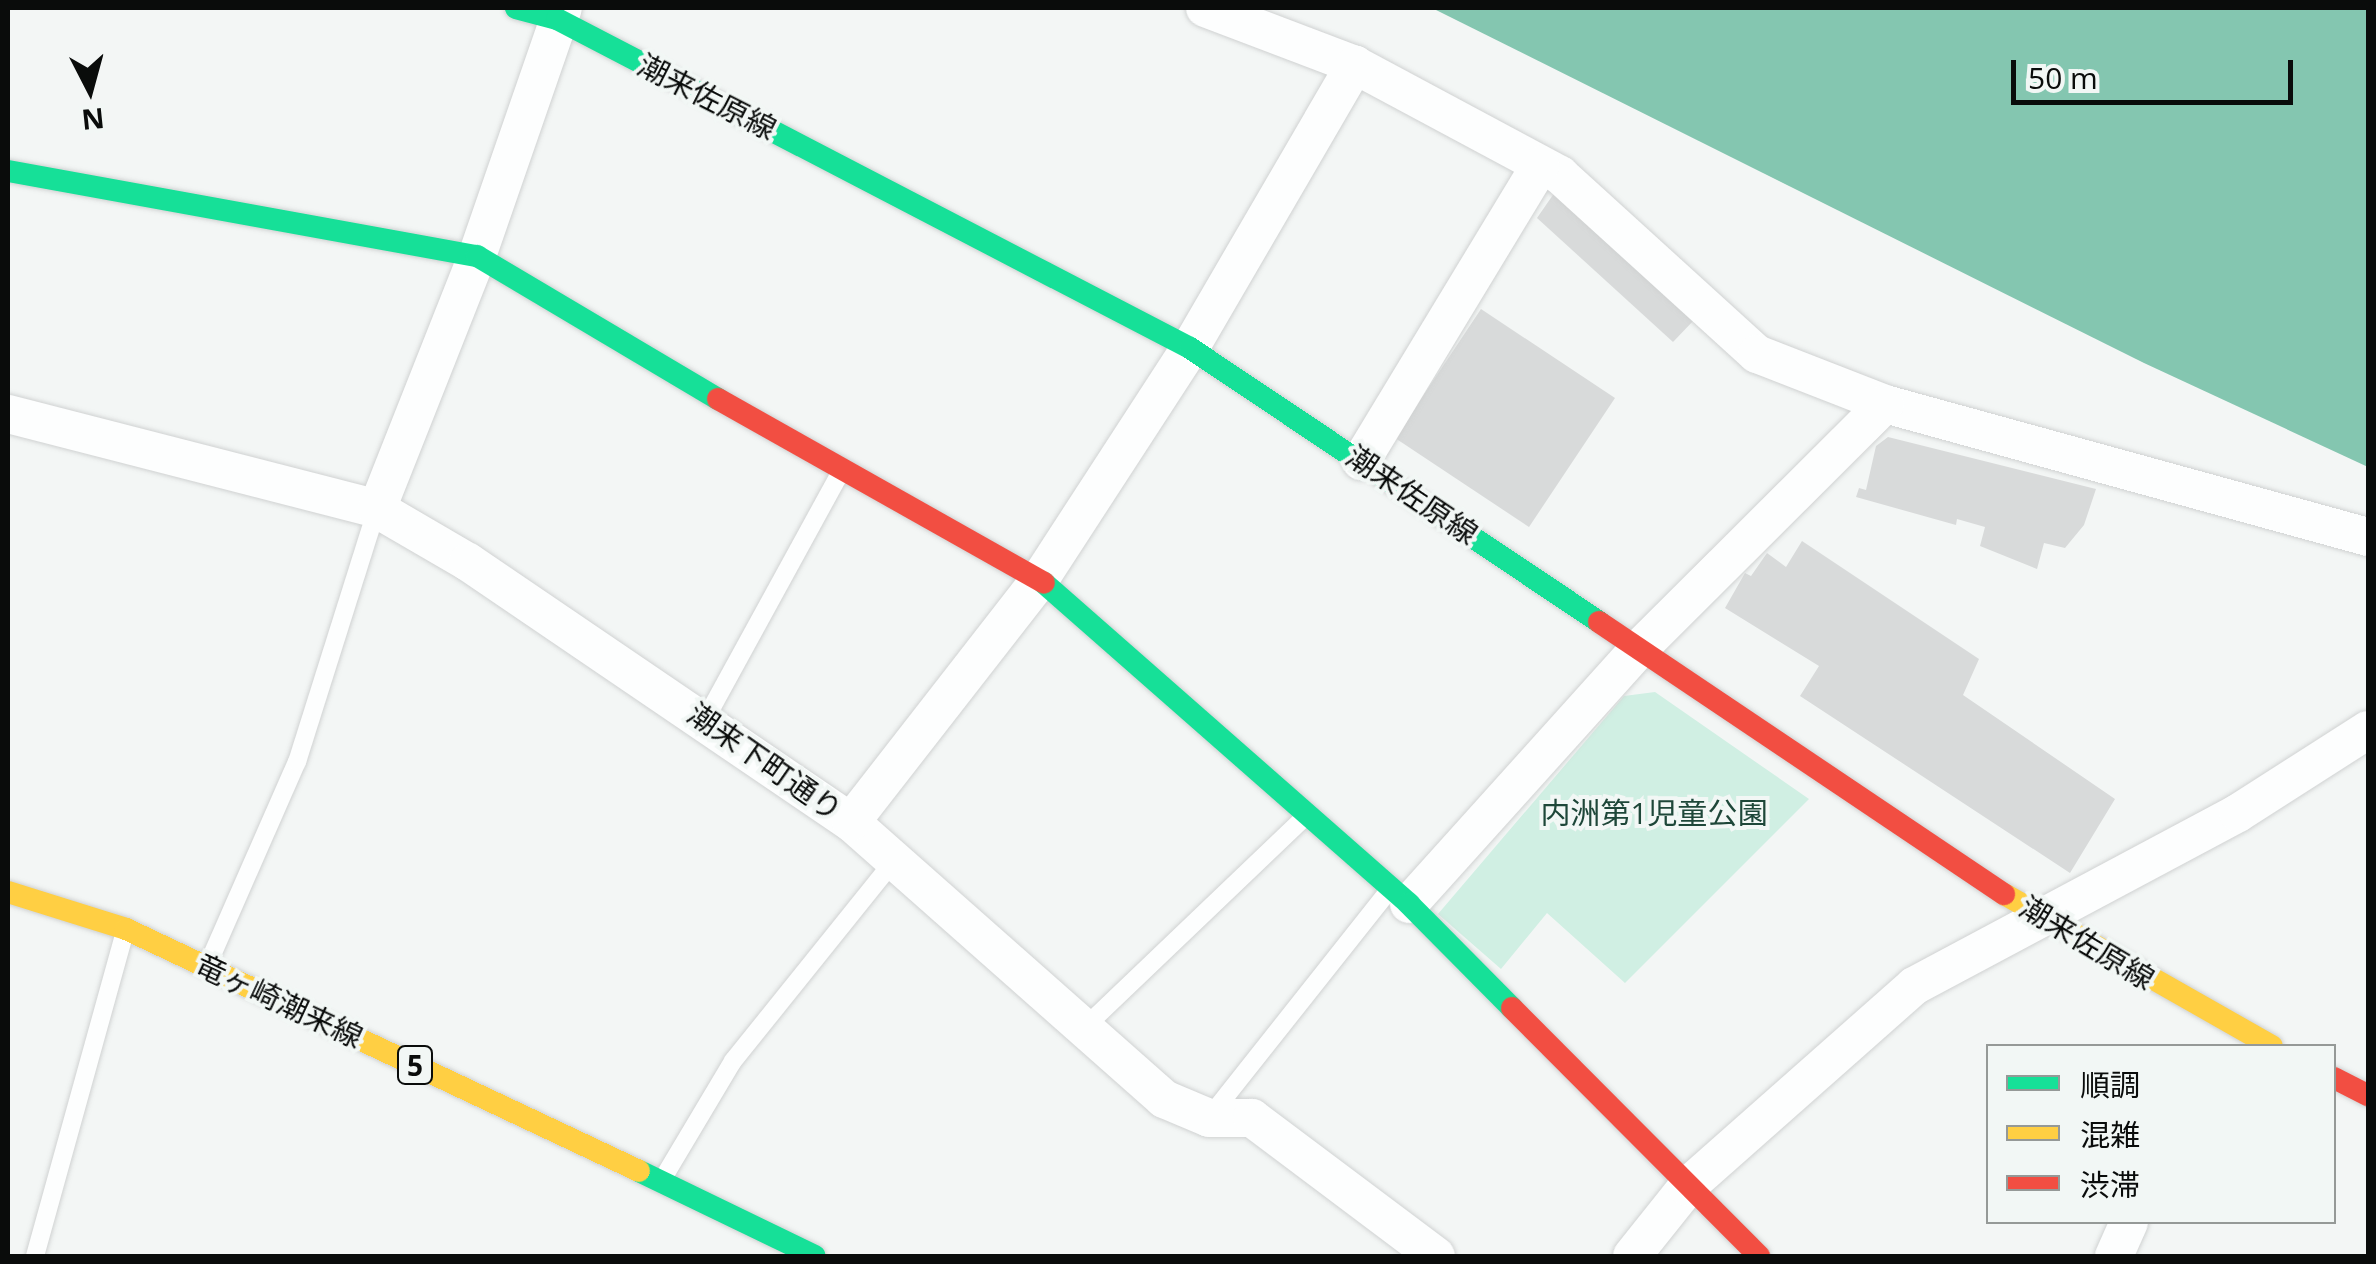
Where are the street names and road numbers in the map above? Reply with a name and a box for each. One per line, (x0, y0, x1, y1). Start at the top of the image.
street label: 潮来佐原線 (632, 47, 782, 147)
street label: 潮来佐原線 (1340, 438, 1484, 552)
street label: 潮来下町通り (681, 696, 849, 828)
street label: 潮来佐原線 (2013, 889, 2161, 997)
street label: 竜ヶ崎潮来線 (190, 947, 368, 1055)
road number: 5 (395, 1042, 435, 1088)

